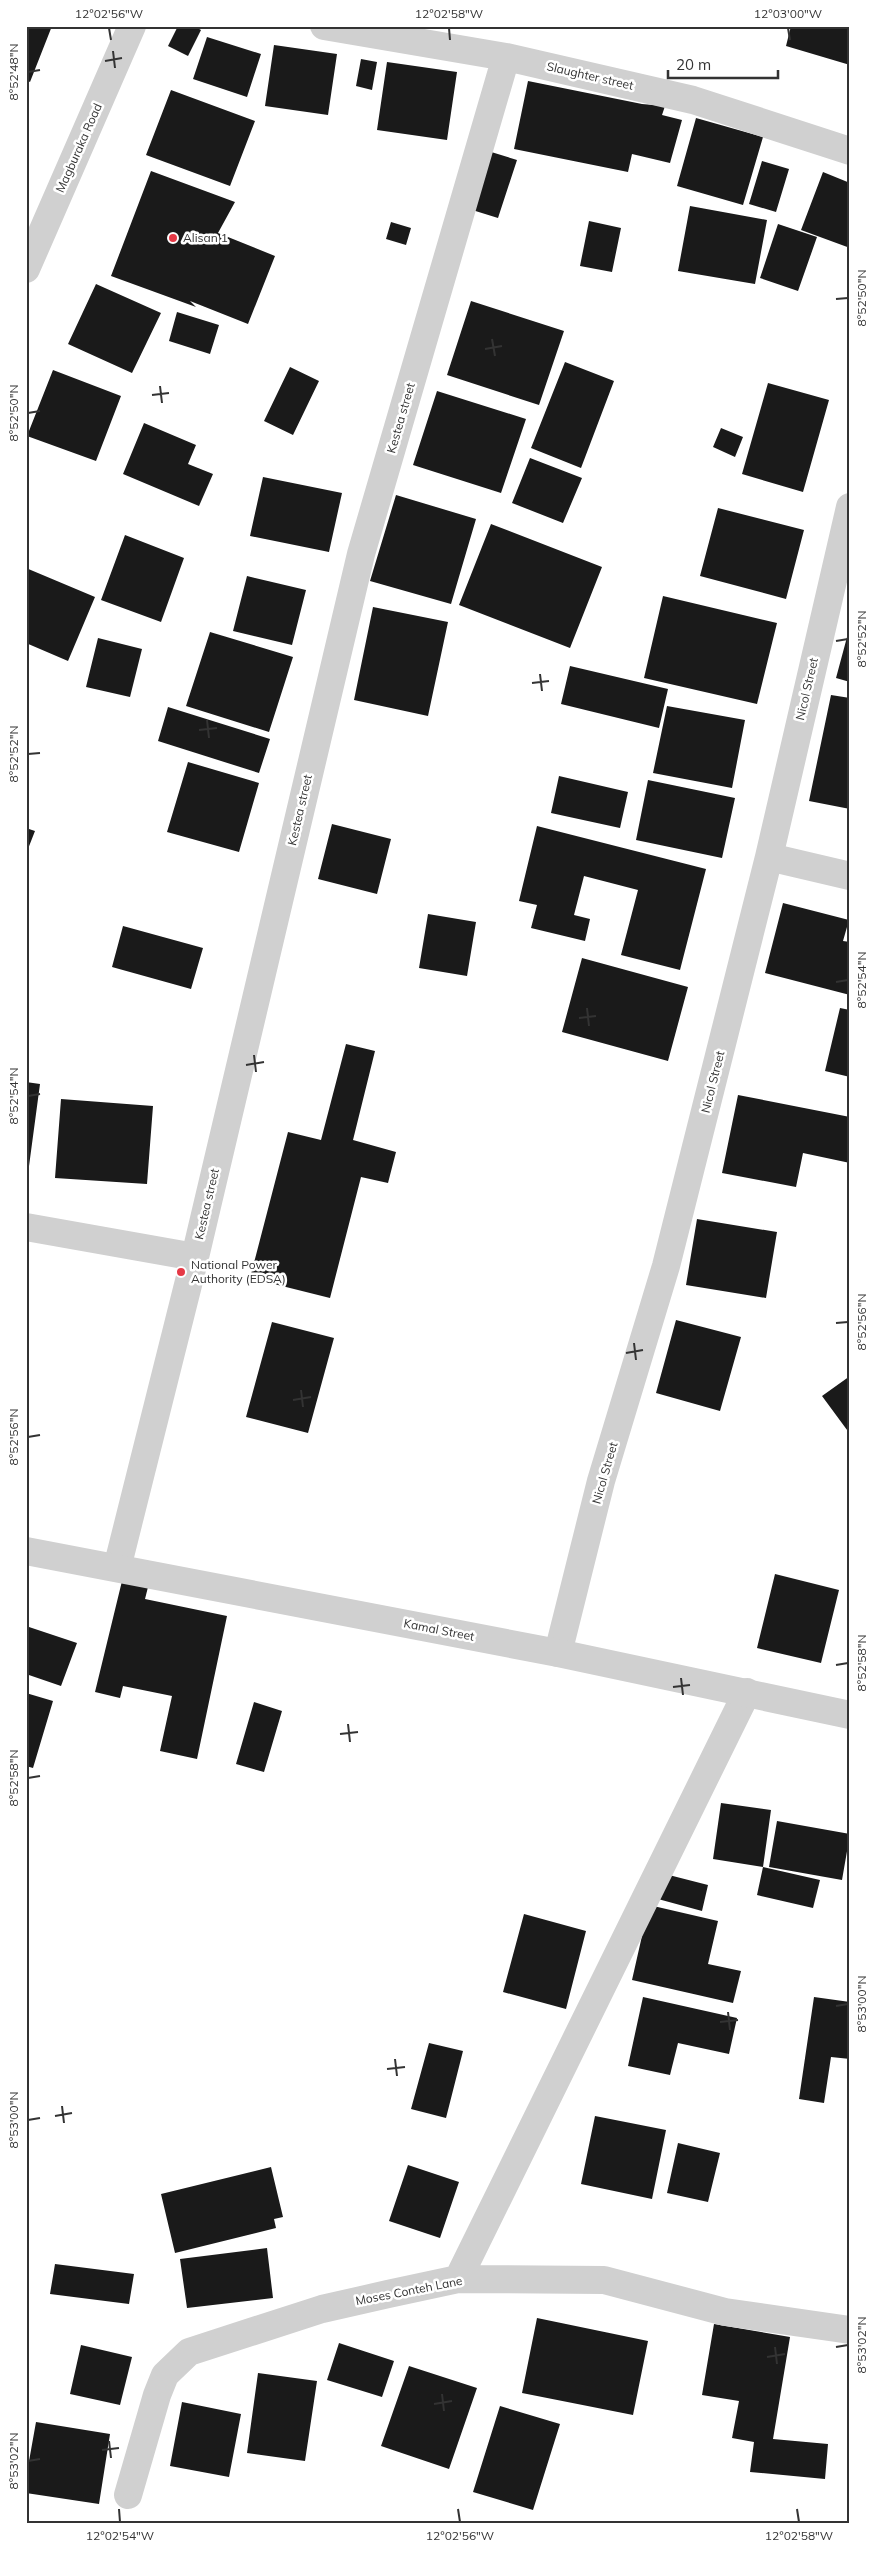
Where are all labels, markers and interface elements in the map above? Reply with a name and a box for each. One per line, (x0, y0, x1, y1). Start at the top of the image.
text: 12°02'56"W (75, 6, 143, 21)
text: 12°02'58"W (415, 6, 483, 21)
text: 12°03'00"W (754, 6, 822, 21)
text: 8°52'48"N (6, 44, 21, 100)
scale bar (668, 48, 778, 80)
text: 20 m (676, 55, 711, 74)
street label: Slaughter street (545, 58, 635, 93)
street label: Magburaka Road (52, 101, 105, 195)
place label: Alisan 1 (183, 230, 228, 245)
marker: Alisan 1 (167, 232, 179, 244)
text: 8°52'50"N (854, 270, 869, 326)
street label: Kestea street (383, 381, 418, 455)
text: 8°52'50"N (6, 385, 21, 441)
text: 8°52'52"N (854, 611, 869, 667)
street label: Nicol Street (792, 656, 821, 722)
text: 8°52'52"N (6, 726, 21, 782)
street label: Kestea street (284, 773, 315, 847)
text: 8°52'54"N (854, 952, 869, 1008)
street label: Nicol Street (698, 1049, 727, 1115)
text: 8°52'54"N (6, 1068, 21, 1124)
street label: Kestea street (191, 1167, 222, 1241)
place label: National Power Authority (EDSA) (191, 1257, 286, 1286)
marker: National Power Authority (EDSA) (175, 1266, 187, 1278)
text: 8°52'56"N (854, 1294, 869, 1350)
text: 8°52'56"N (6, 1409, 21, 1465)
street label: Nicol Street (589, 1440, 621, 1506)
street label: Kamal Street (402, 1615, 476, 1644)
text: 8°52'58"N (854, 1635, 869, 1691)
text: 8°52'58"N (6, 1750, 21, 1806)
text: 8°53'00"N (854, 1976, 869, 2032)
text: 8°53'00"N (6, 2092, 21, 2148)
street label: Moses Conteh Lane (354, 2273, 464, 2308)
text: 8°53'02"N (854, 2317, 869, 2373)
text: 8°53'02"N (6, 2433, 21, 2489)
text: 12°02'54"W (86, 2528, 154, 2543)
text: 12°02'56"W (426, 2528, 494, 2543)
text: 12°02'58"W (765, 2528, 833, 2543)

